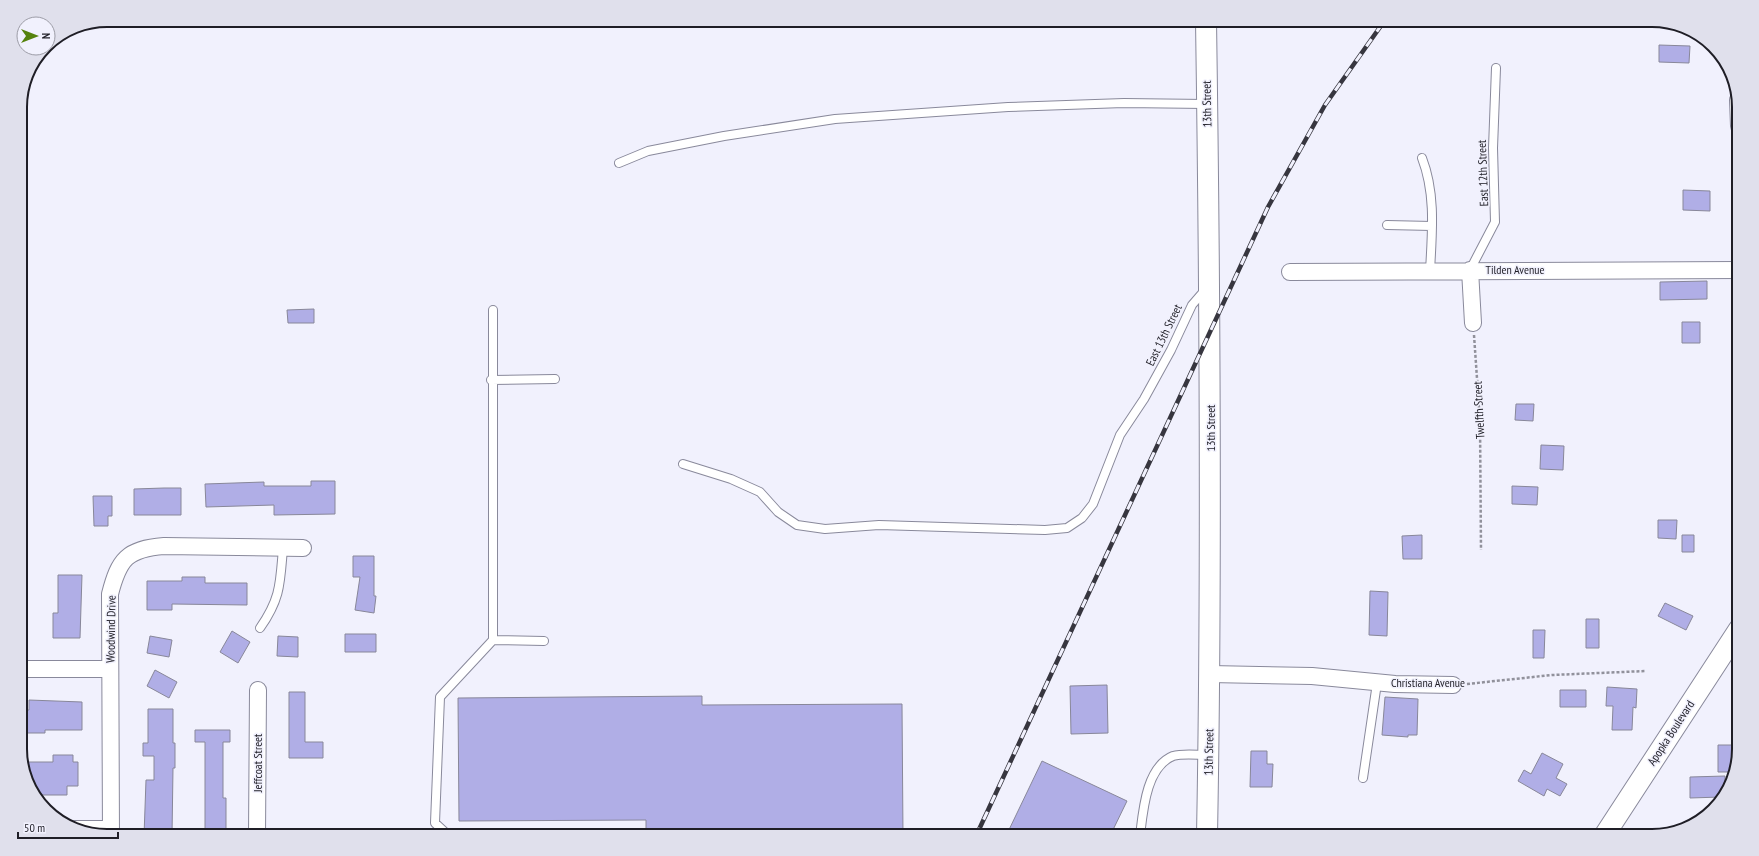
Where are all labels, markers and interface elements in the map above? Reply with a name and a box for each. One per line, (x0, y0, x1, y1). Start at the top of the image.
north arrow (16, 16, 56, 56)
text: N (39, 33, 53, 39)
street label: 13th Street (1199, 80, 1214, 128)
street label: East 12th Street (1474, 139, 1491, 207)
street label: Tilden Avenue (1486, 262, 1544, 277)
street label: East 13th Street (1142, 301, 1185, 368)
street label: Twelfth Street (1469, 380, 1488, 439)
street label: 13th Street (1203, 404, 1218, 451)
street label: Woodwind Drive (102, 595, 119, 663)
street label: Christiana Avenue (1391, 675, 1465, 690)
street label: Apopka Boulevard (1644, 697, 1697, 768)
street label: 13th Street (1201, 728, 1216, 776)
street label: Jeffcoat Street (250, 733, 265, 793)
scale bar (18, 814, 118, 840)
text: 50 m (24, 820, 45, 835)

